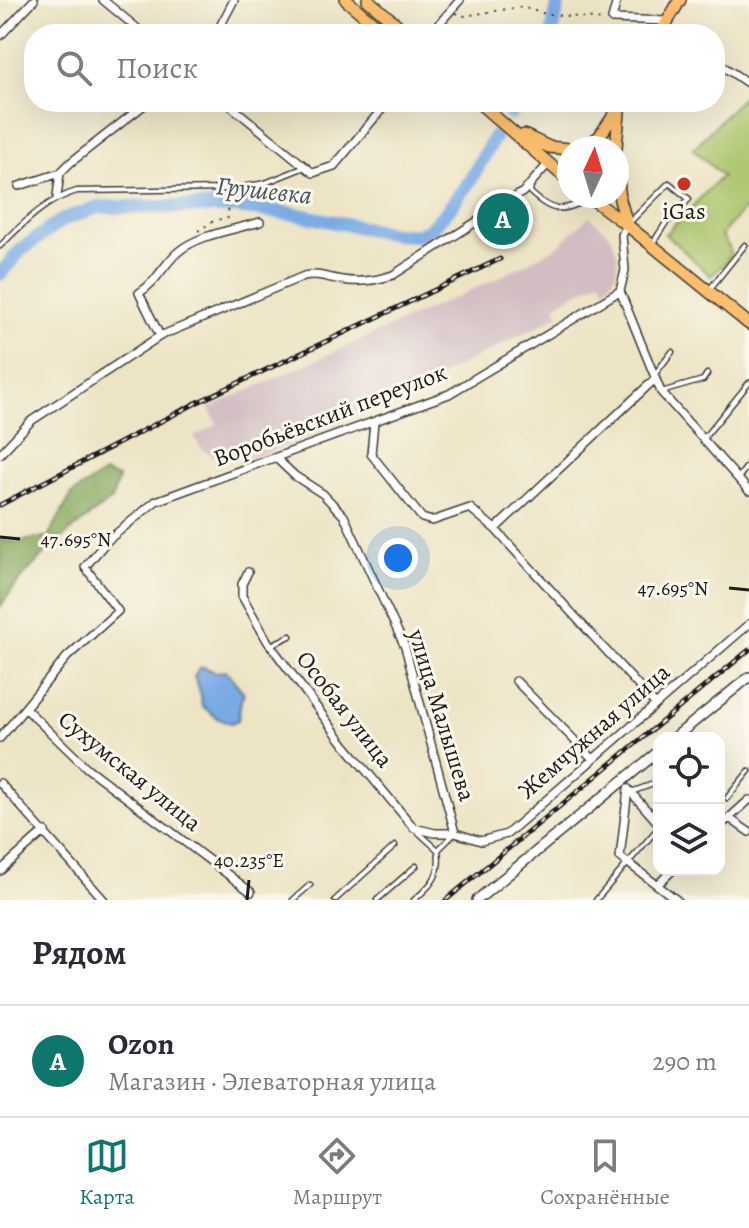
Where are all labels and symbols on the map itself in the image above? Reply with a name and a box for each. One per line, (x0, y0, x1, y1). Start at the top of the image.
north arrow (557, 136, 629, 208)
water label: Грушевка (214, 168, 314, 213)
marker: iGas (675, 175, 693, 193)
pin: A (477, 189, 529, 249)
place label: iGas (662, 195, 706, 227)
street label: Воробьёвский переулок (209, 356, 451, 474)
text: 47.695°N (41, 526, 111, 553)
your location (378, 538, 418, 578)
text: 47.695°N (638, 575, 708, 602)
street label: улица Малышева (400, 624, 483, 805)
street label: Особая улица (289, 644, 401, 774)
street label: Жемчужная улица (511, 656, 677, 806)
street label: Сухумская улица (52, 703, 208, 839)
text: 40.235°E (214, 847, 284, 874)

